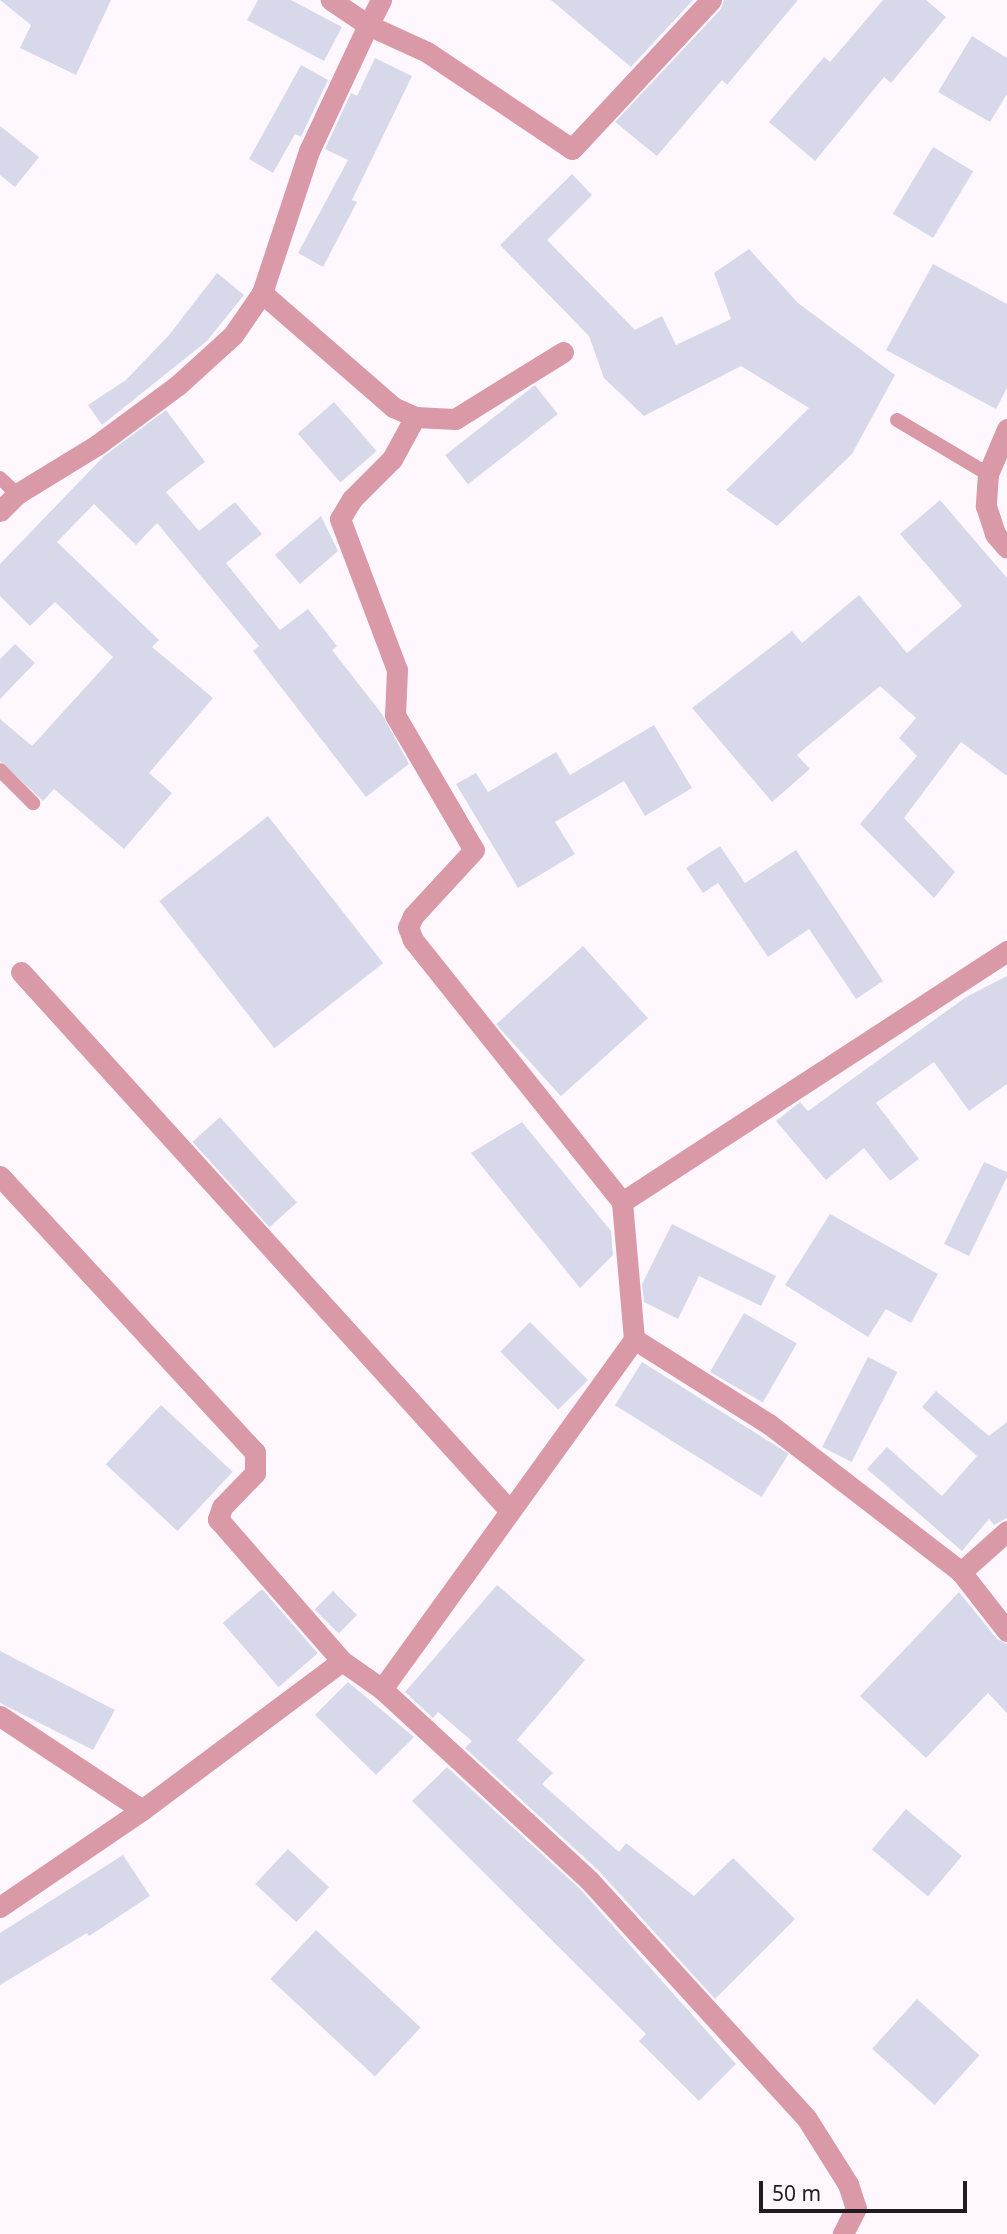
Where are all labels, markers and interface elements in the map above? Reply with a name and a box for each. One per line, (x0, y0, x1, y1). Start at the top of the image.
scale bar (762, 2168, 970, 2212)
text: 50 m (772, 2179, 821, 2207)

